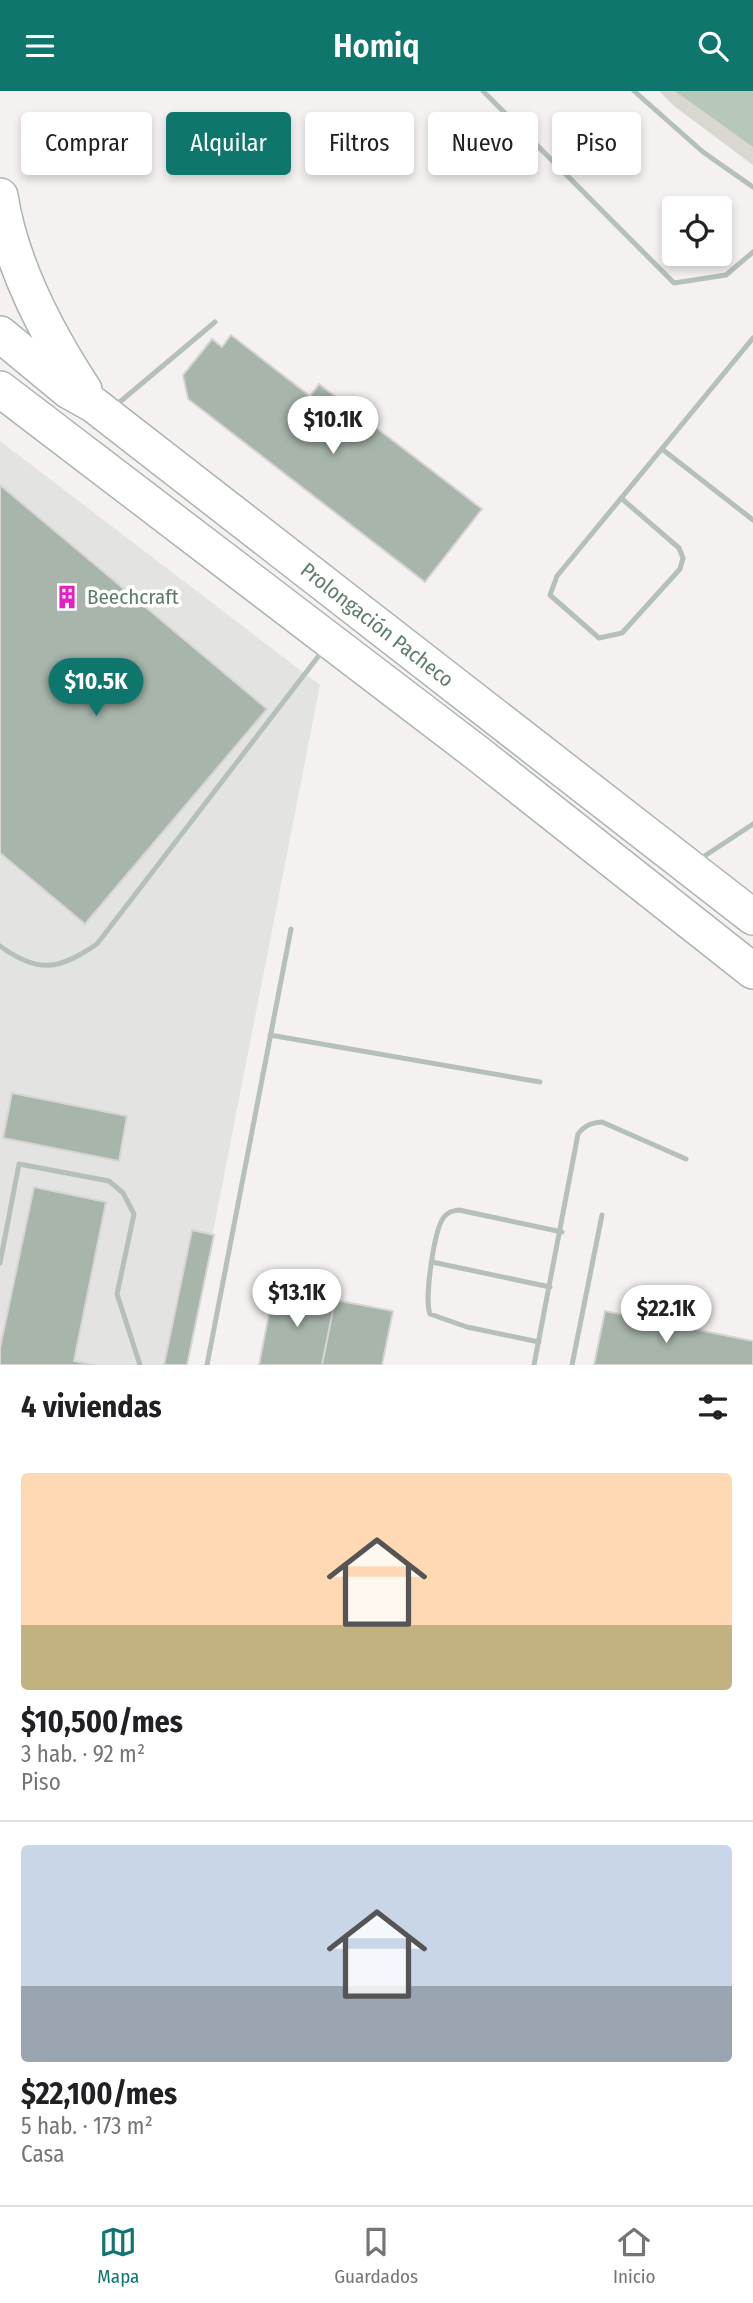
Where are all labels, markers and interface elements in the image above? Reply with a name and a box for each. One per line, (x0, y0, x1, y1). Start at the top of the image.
icon: menu (21, 27, 59, 65)
text: Homiq (333, 27, 420, 65)
icon: search (694, 27, 732, 65)
chip: Comprar (21, 112, 152, 175)
chip: Alquilar (166, 112, 291, 175)
chip: Filtros (305, 112, 414, 175)
chip: Nuevo (428, 112, 538, 175)
chip: Piso (552, 112, 641, 175)
map controls (662, 196, 732, 266)
button: locate (662, 196, 732, 266)
pin: $10.1K (276, 397, 390, 456)
text: $10.1K (304, 405, 362, 433)
street label: Prolongación Pacheco (295, 557, 459, 693)
building icon: Beechcraft (53, 583, 81, 611)
place label: Beechcraft (87, 584, 179, 610)
pin: $10.5K (39, 659, 153, 718)
text: $10.5K (64, 667, 128, 695)
pin: $13.1K (240, 1269, 354, 1329)
text: $13.1K (268, 1278, 326, 1306)
pin: $22.1K (609, 1285, 723, 1345)
text: $22.1K (637, 1294, 695, 1322)
icon: filters (694, 1388, 732, 1426)
text: 4 viviendas (21, 1389, 162, 1425)
icon: home (314, 1519, 440, 1645)
text: $10,500/mes (21, 1704, 183, 1740)
text: 3 hab. · 92 m² (21, 1740, 145, 1768)
text: Piso (21, 1768, 61, 1796)
icon: home (314, 1891, 440, 2017)
text: $22,100/mes (21, 2076, 177, 2112)
text: 5 hab. · 173 m² (21, 2112, 153, 2140)
text: Casa (21, 2140, 65, 2168)
tab: Mapa (97, 2223, 139, 2288)
tab: Guardados (334, 2223, 418, 2288)
tab: Inicio (613, 2223, 656, 2288)

